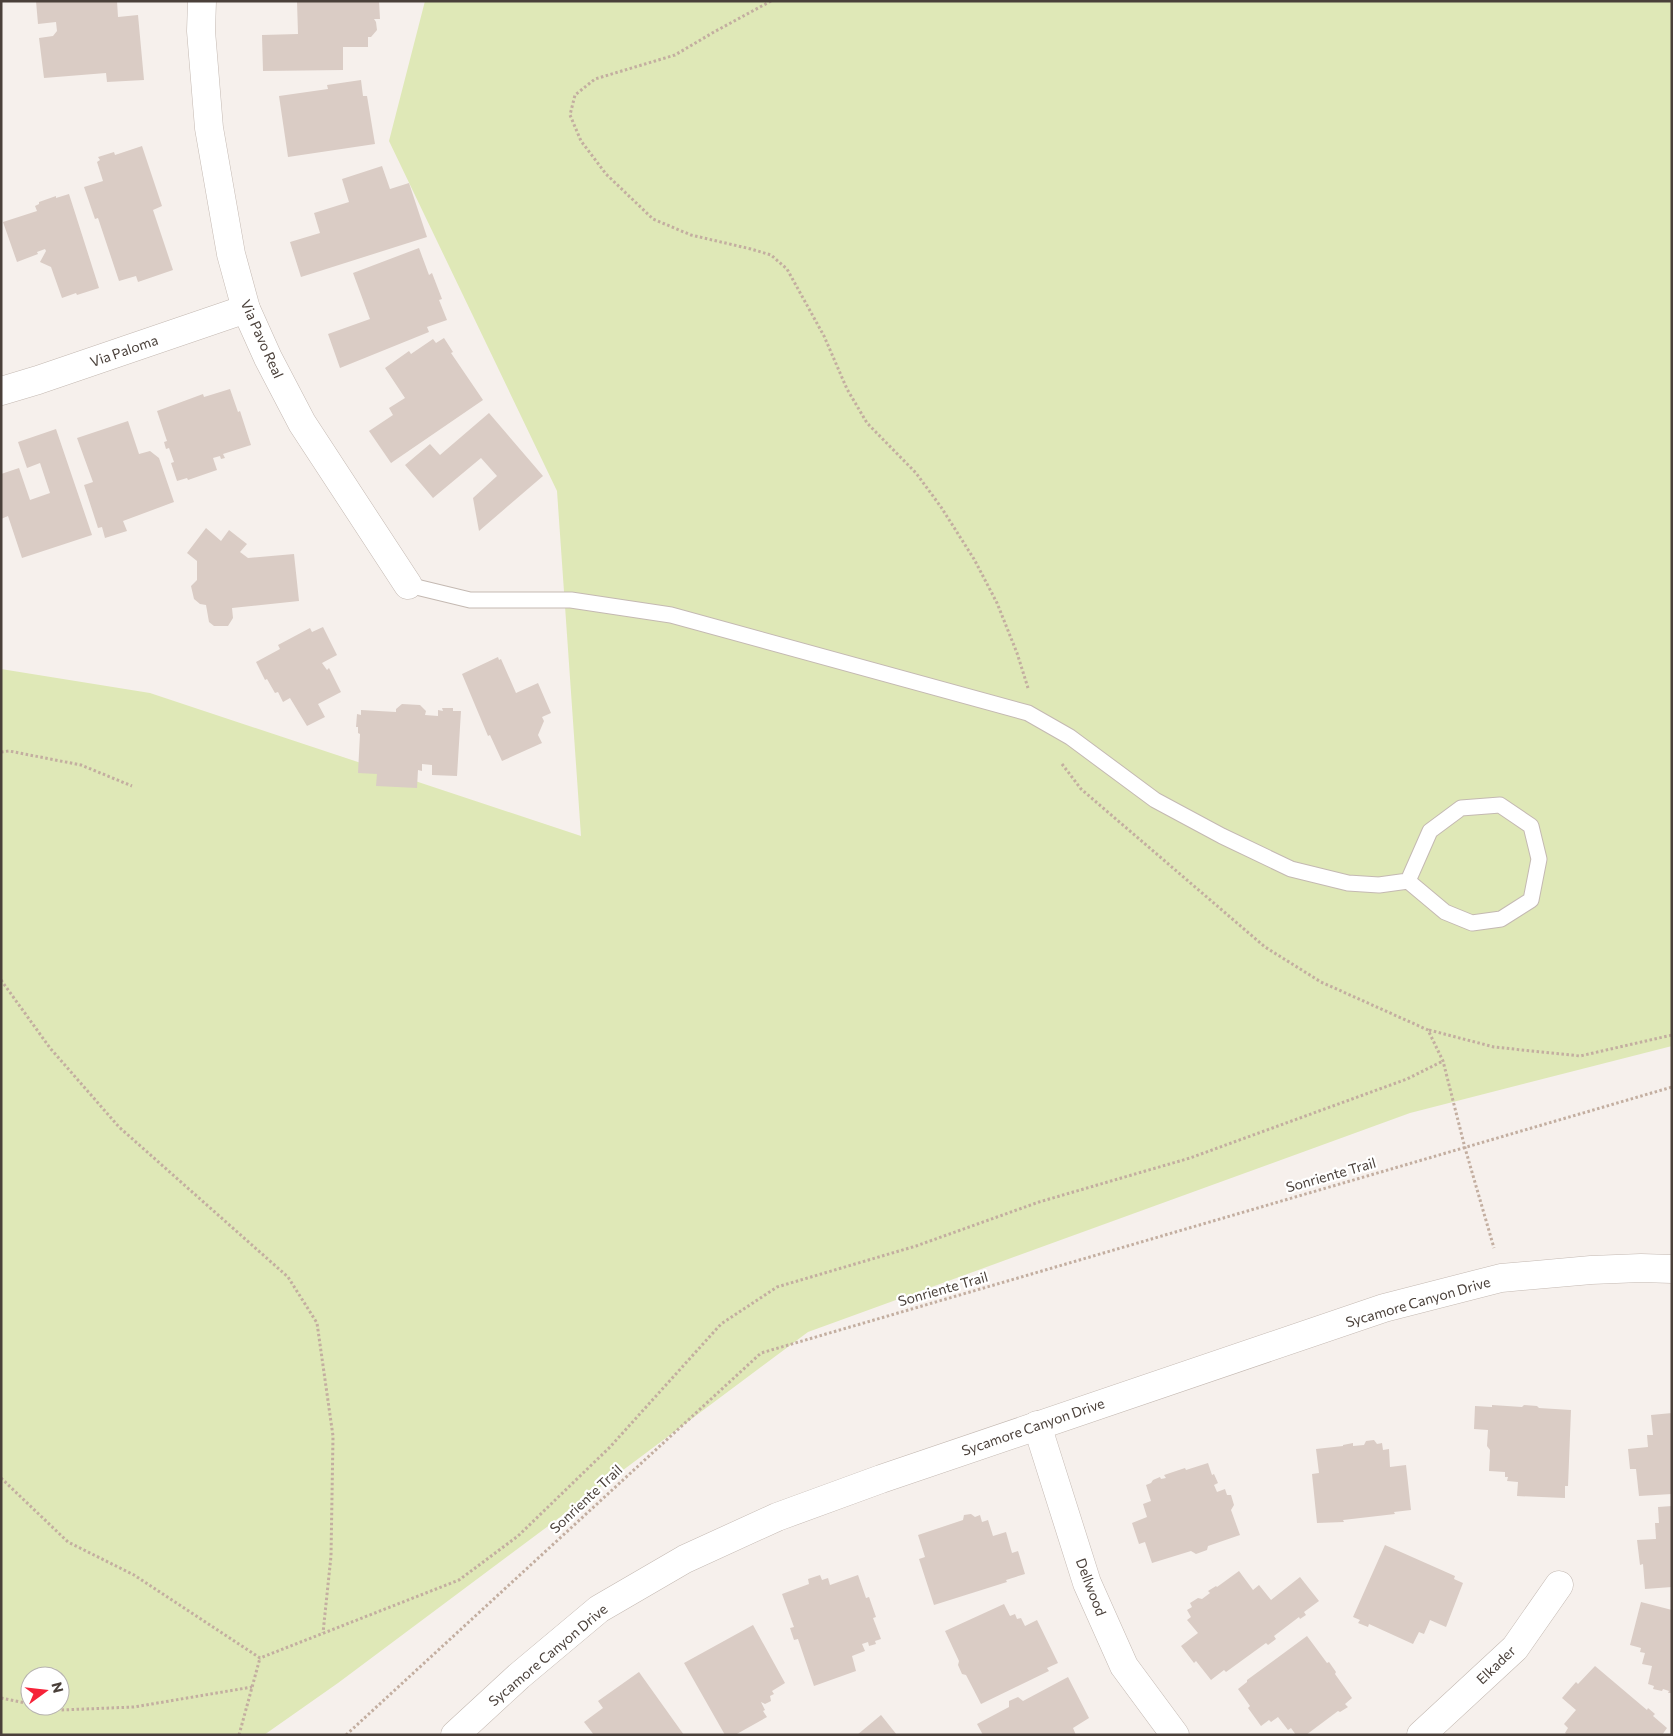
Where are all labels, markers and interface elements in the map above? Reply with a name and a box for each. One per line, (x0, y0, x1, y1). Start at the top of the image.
street label: Via Pavo Real (238, 297, 287, 381)
street label: Via Paloma (88, 331, 160, 370)
street label: Sonriente Trail (1284, 1154, 1378, 1195)
street label: Sonriente Trail (896, 1268, 990, 1309)
street label: Sycamore Canyon Drive (1344, 1273, 1492, 1330)
street label: Sycamore Canyon Drive (959, 1394, 1106, 1459)
street label: Sonriente Trail (546, 1461, 625, 1536)
street label: Dellwood (1073, 1555, 1110, 1618)
street label: Sycamore Canyon Drive (485, 1600, 611, 1709)
street label: Elkader (1473, 1642, 1519, 1687)
north arrow (20, 1666, 70, 1716)
text: N (48, 1680, 68, 1695)

